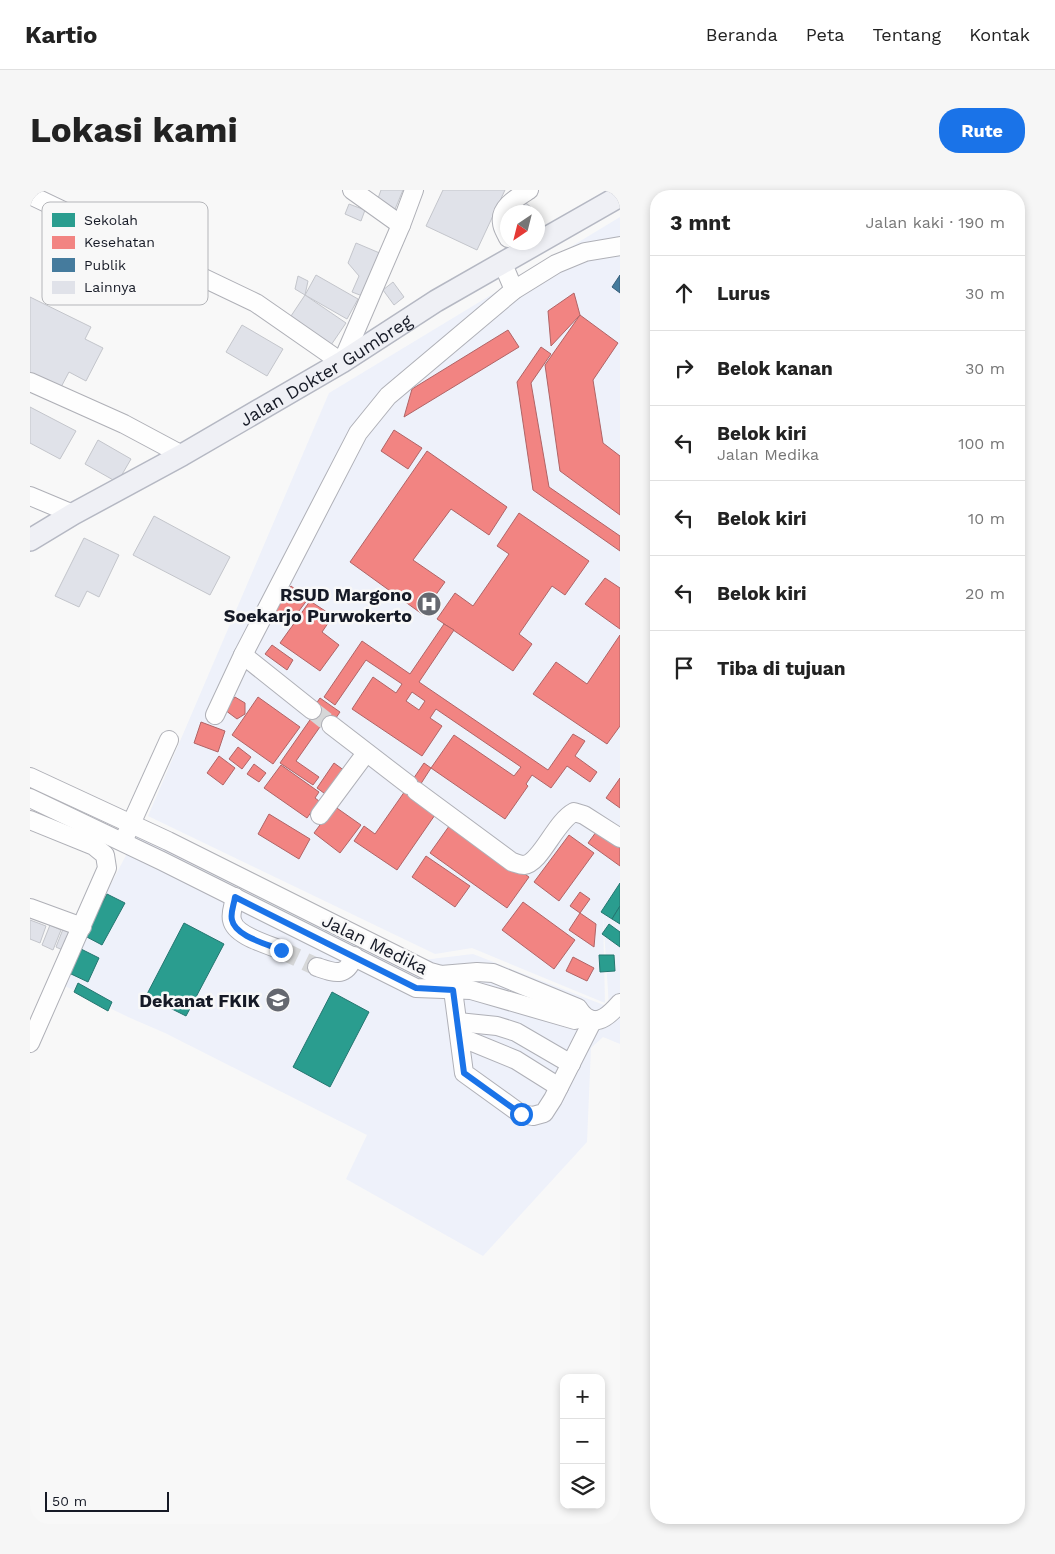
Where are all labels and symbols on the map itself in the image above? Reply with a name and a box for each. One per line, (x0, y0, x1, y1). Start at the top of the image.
legend (42, 202, 208, 305)
north arrow (500, 205, 545, 250)
text: Sekolah (84, 212, 138, 228)
text: Kesehatan (84, 234, 155, 250)
text: Publik (84, 257, 126, 273)
text: Lainnya (84, 279, 136, 295)
street label: Jalan Dokter Gumbreg (235, 309, 416, 430)
place label: RSUD Margono Soekarjo Purwokerto (224, 584, 412, 626)
hospital icon: RSUD Margono Soekarjo Purwokerto (416, 591, 442, 617)
street label: Jalan Medika (319, 909, 431, 979)
route end (270, 939, 293, 962)
school or university icon: Dekanat FKIK (265, 987, 291, 1013)
place label: Dekanat FKIK (139, 990, 261, 1011)
route start (510, 1103, 533, 1126)
scale bar (45, 1489, 169, 1512)

